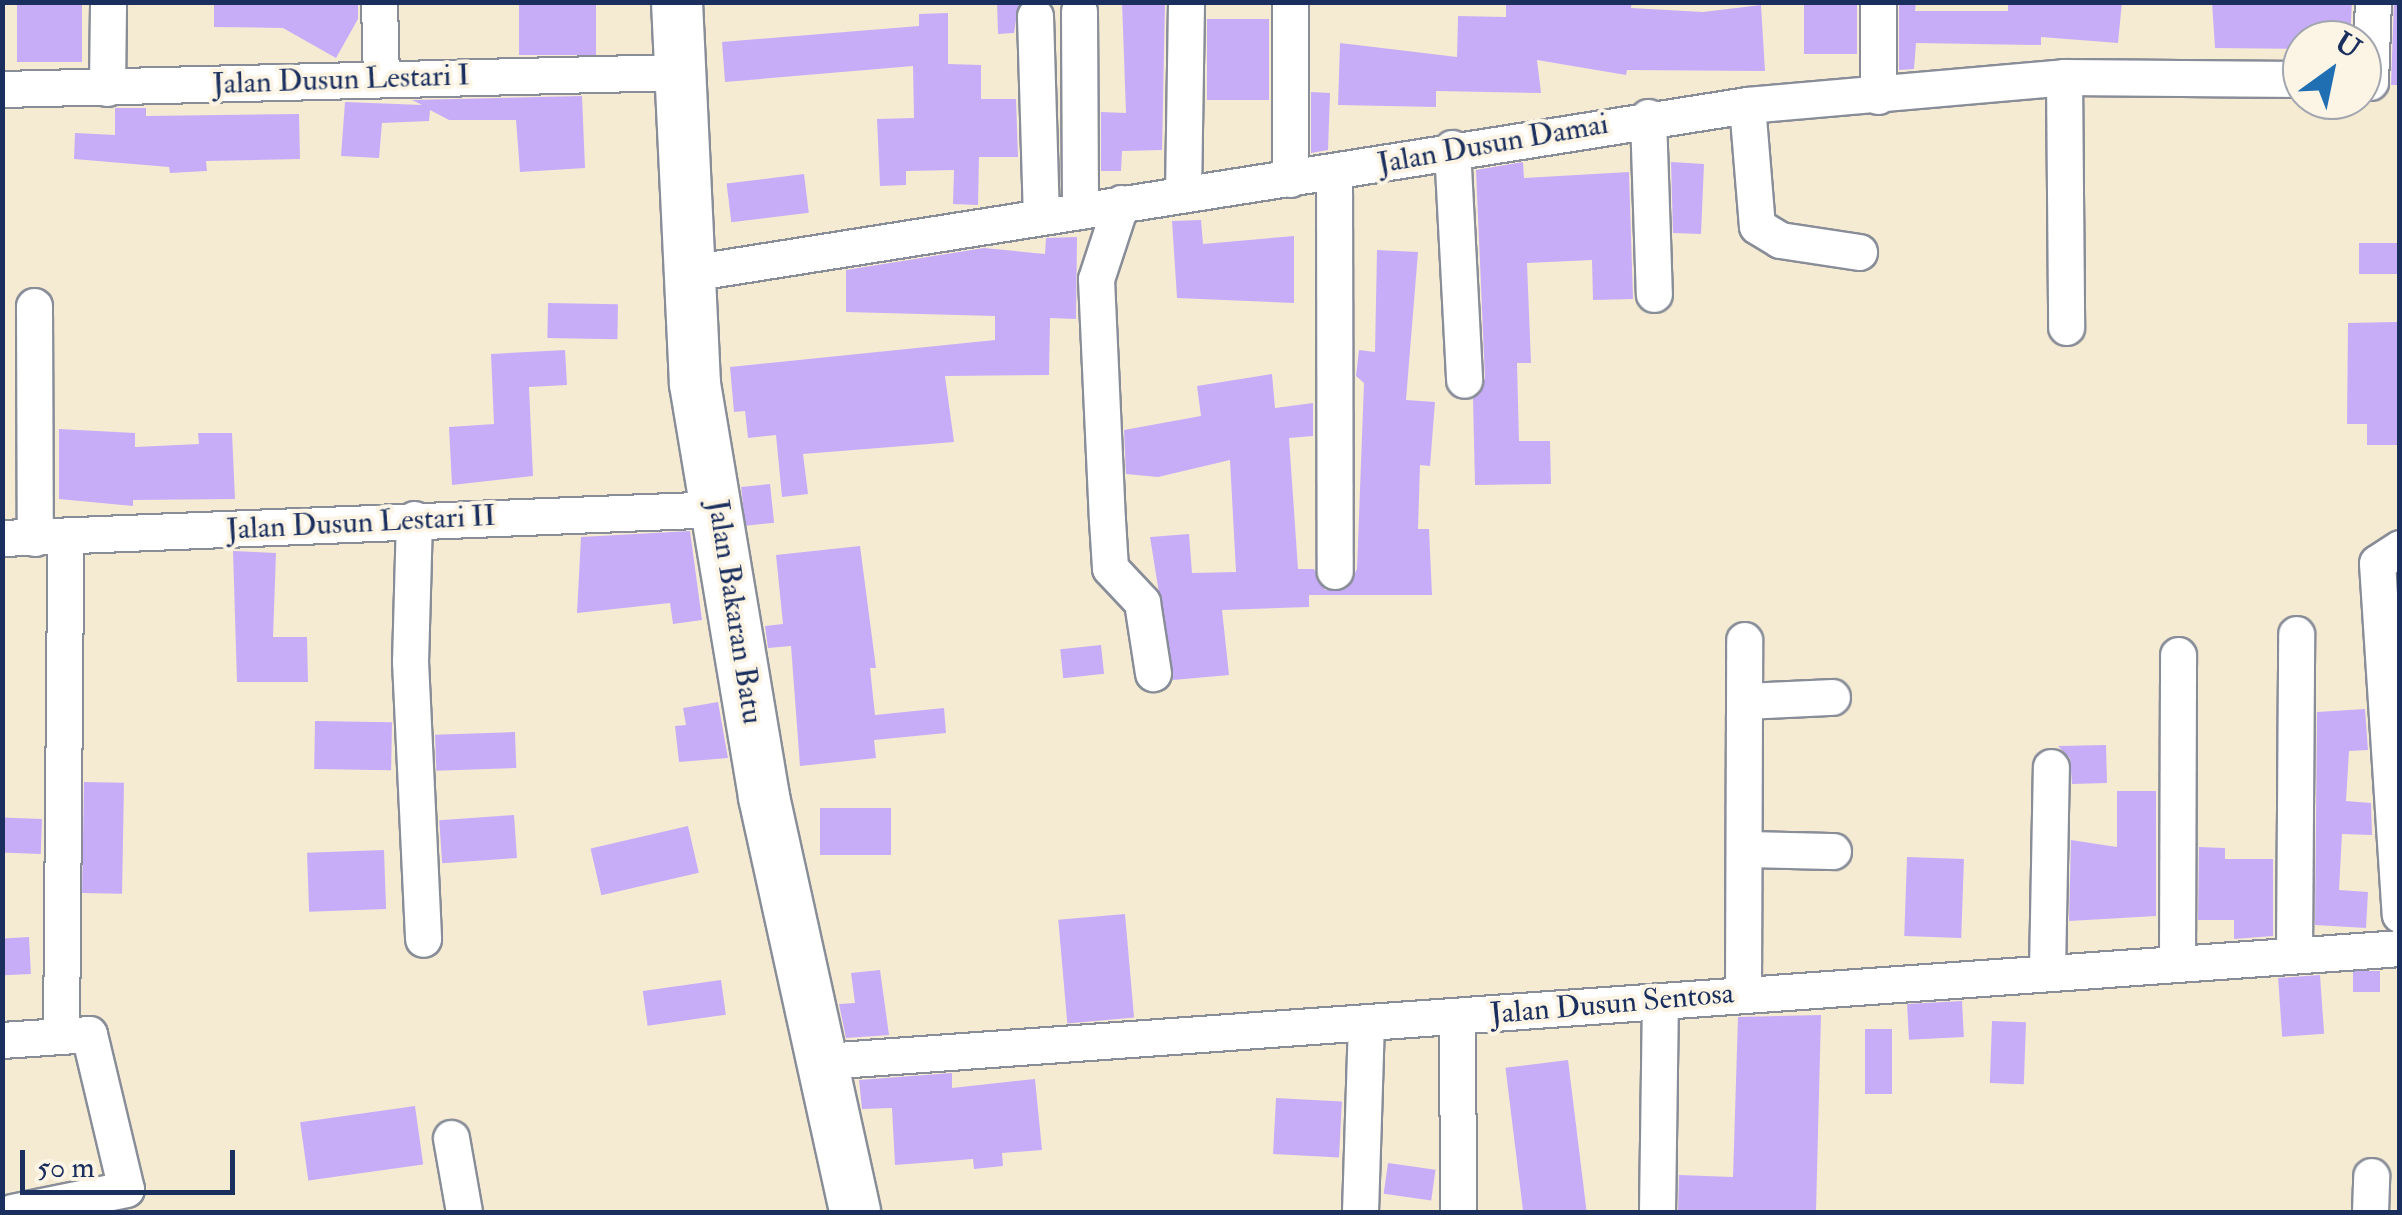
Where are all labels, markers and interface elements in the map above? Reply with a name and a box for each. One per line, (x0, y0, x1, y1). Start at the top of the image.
north arrow (2282, 20, 2382, 120)
text: U (2328, 25, 2367, 67)
street label: Jalan Dusun Lestari I (212, 58, 470, 102)
street label: Jalan Dusun Damai (1375, 106, 1611, 182)
street label: Jalan Bakaran Batu (699, 497, 771, 727)
street label: Jalan Dusun Lestari II (225, 498, 497, 548)
street label: Jalan Dusun Sentosa (1489, 975, 1735, 1033)
scale bar (25, 1130, 240, 1192)
text: 50 m (37, 1149, 95, 1186)

